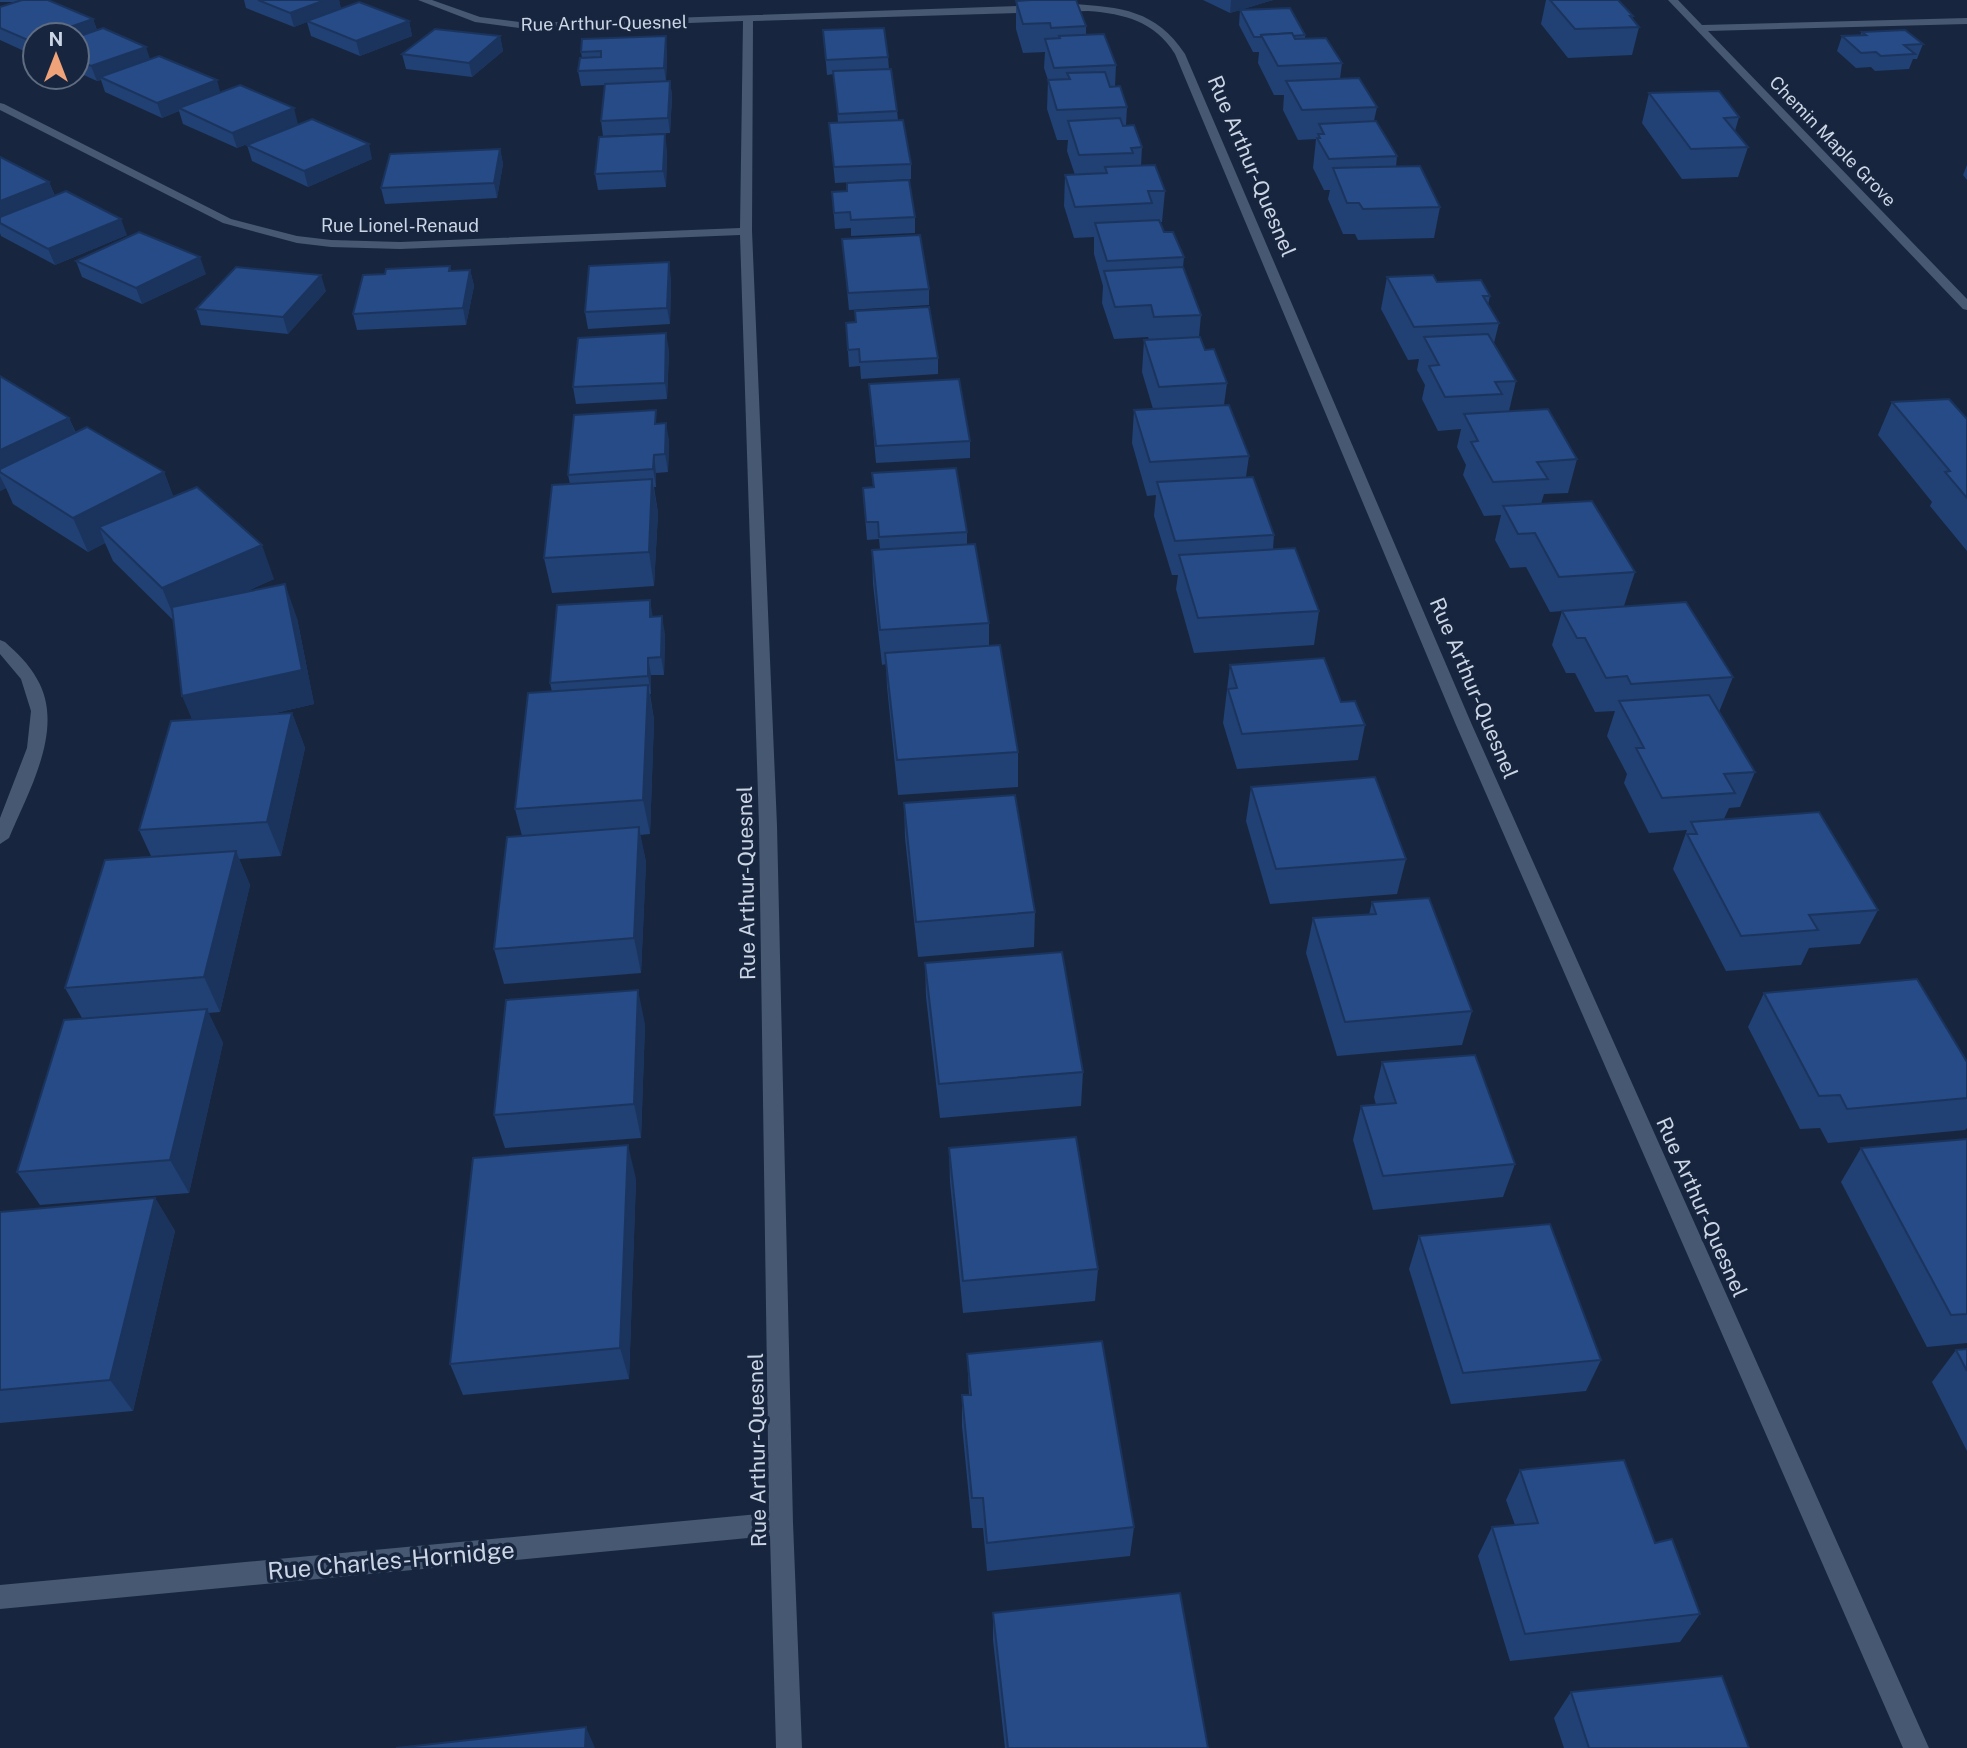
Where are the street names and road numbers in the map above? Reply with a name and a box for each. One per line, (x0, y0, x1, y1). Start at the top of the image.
street label: Rue Arthur-Quesnel (521, 11, 687, 35)
street label: Chemin Maple Grove (1765, 71, 1901, 211)
street label: Rue Arthur-Quesnel (1203, 72, 1301, 260)
street label: Rue Lionel-Renaud (321, 215, 479, 236)
street label: Rue Arthur-Quesnel (1425, 594, 1523, 782)
street label: Rue Arthur-Quesnel (732, 786, 760, 980)
street label: Rue Arthur-Quesnel (1651, 1113, 1753, 1301)
street label: Rue Arthur-Quesnel (743, 1353, 771, 1547)
street label: Rue Charles-Hornidge (266, 1535, 516, 1585)

